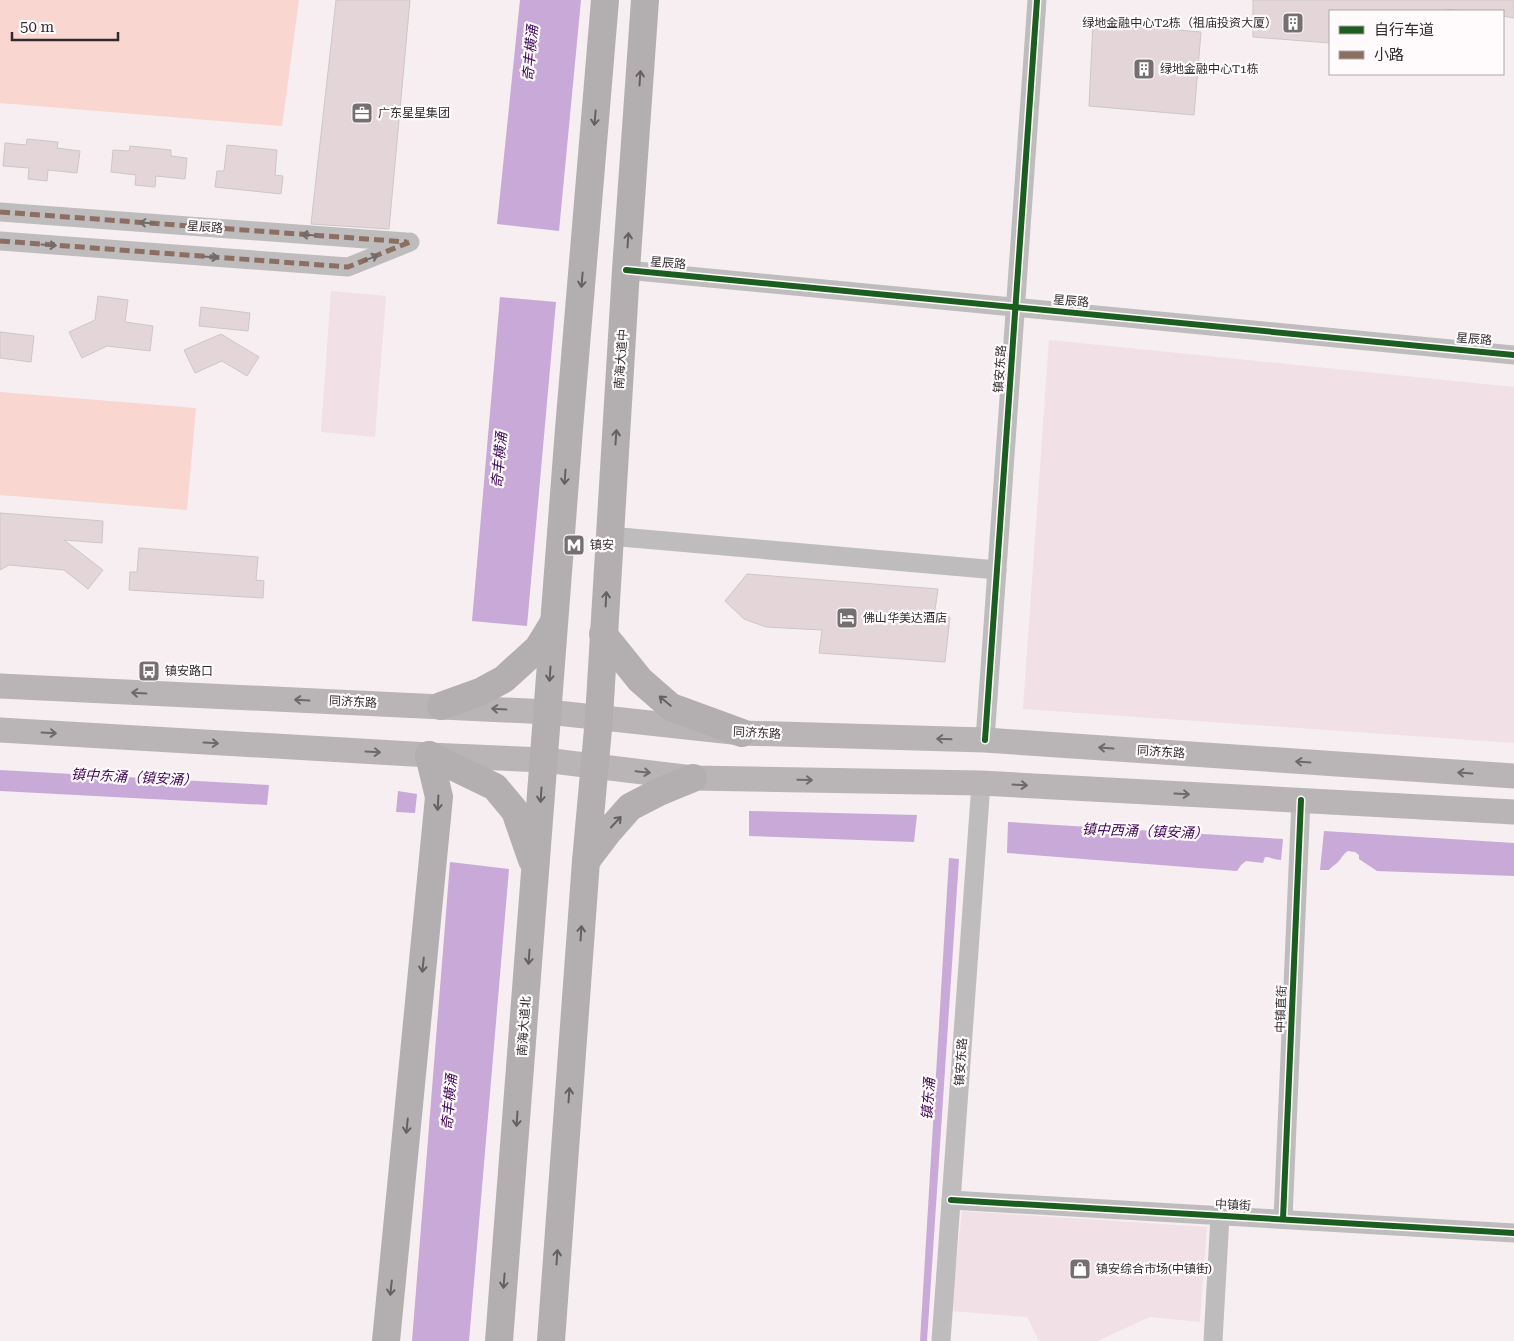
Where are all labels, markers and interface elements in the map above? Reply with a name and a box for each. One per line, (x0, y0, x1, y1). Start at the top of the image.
scale bar (12, 10, 119, 42)
legend (1329, 10, 1504, 75)
building icon: 绿地金融中心T2栋（祖庙投资大厦） (1281, 11, 1305, 35)
place label: 绿地金融中心T2栋（祖庙投资大厦） (1082, 16, 1277, 30)
text: 50 m (20, 18, 55, 36)
text: 自行车道 (1374, 21, 1434, 39)
water label: 奇丰横涌 (520, 22, 541, 82)
text: 小路 (1374, 46, 1404, 64)
building icon: 绿地金融中心T1栋 (1132, 57, 1156, 81)
place label: 绿地金融中心T1栋 (1160, 62, 1259, 76)
one-way arrow (635, 70, 644, 86)
office icon: 广东星星集团 (350, 101, 374, 125)
place label: 广东星星集团 (378, 106, 450, 120)
one-way arrow (591, 110, 600, 126)
one-way arrow (139, 218, 155, 228)
street label: 星辰路 (187, 219, 223, 235)
one-way arrow (301, 230, 317, 240)
one-way arrow (624, 232, 633, 248)
one-way arrow (40, 240, 56, 250)
one-way arrow (202, 252, 218, 261)
one-way arrow (363, 253, 378, 262)
street label: 星辰路 (649, 254, 687, 272)
one-way arrow (577, 272, 587, 288)
street label: 星辰路 (1052, 292, 1090, 310)
street label: 南海大道中 (612, 329, 630, 389)
street label: 星辰路 (1455, 330, 1493, 348)
street label: 镇安东路 (991, 345, 1009, 393)
water label: 奇丰横涌 (489, 429, 510, 489)
one-way arrow (611, 429, 620, 445)
one-way arrow (561, 469, 570, 485)
metro station icon: 镇安 (562, 533, 586, 557)
place label: 镇安 (590, 538, 614, 552)
one-way arrow (601, 592, 610, 608)
hotel icon: 佛山华美达酒店 (835, 606, 859, 630)
place label: 佛山华美达酒店 (863, 611, 947, 625)
bus stop icon: 镇安路口 (137, 659, 161, 683)
place label: 镇安路口 (165, 664, 213, 678)
one-way arrow (546, 666, 555, 682)
one-way arrow (132, 688, 148, 697)
street label: 同济东路 (329, 694, 377, 710)
one-way arrow (294, 695, 310, 704)
one-way arrow (659, 696, 672, 707)
one-way arrow (491, 705, 507, 714)
street label: 同济东路 (733, 725, 781, 741)
one-way arrow (40, 729, 56, 738)
one-way arrow (936, 734, 952, 744)
one-way arrow (203, 738, 219, 747)
street label: 同济东路 (1137, 743, 1185, 761)
one-way arrow (1098, 744, 1114, 753)
one-way arrow (365, 748, 381, 757)
one-way arrow (1296, 757, 1312, 766)
water label: 镇中东涌（镇安涌） (71, 766, 197, 788)
one-way arrow (635, 767, 651, 777)
one-way arrow (1458, 768, 1474, 777)
one-way arrow (796, 775, 813, 785)
one-way arrow (1012, 781, 1028, 790)
one-way arrow (537, 787, 546, 803)
one-way arrow (1174, 789, 1190, 798)
one-way arrow (433, 794, 443, 811)
one-way arrow (611, 816, 622, 829)
water label: 镇中西涌（镇安涌） (1082, 821, 1208, 841)
one-way arrow (576, 926, 586, 942)
one-way arrow (525, 949, 534, 965)
one-way arrow (418, 956, 427, 972)
street label: 中镇直街 (1273, 985, 1289, 1033)
street label: 南海大道北 (515, 996, 533, 1056)
street label: 镇安东路 (952, 1038, 970, 1086)
water label: 奇丰横涌 (439, 1071, 460, 1131)
water label: 镇东涌 (919, 1075, 938, 1121)
one-way arrow (565, 1088, 574, 1104)
one-way arrow (512, 1111, 522, 1127)
one-way arrow (402, 1118, 412, 1134)
street label: 中镇街 (1215, 1197, 1251, 1213)
one-way arrow (553, 1250, 562, 1266)
shop icon: 镇安综合市场(中镇街) (1068, 1257, 1092, 1281)
place label: 镇安综合市场(中镇街) (1096, 1262, 1212, 1276)
one-way arrow (499, 1273, 509, 1289)
one-way arrow (386, 1280, 396, 1296)

